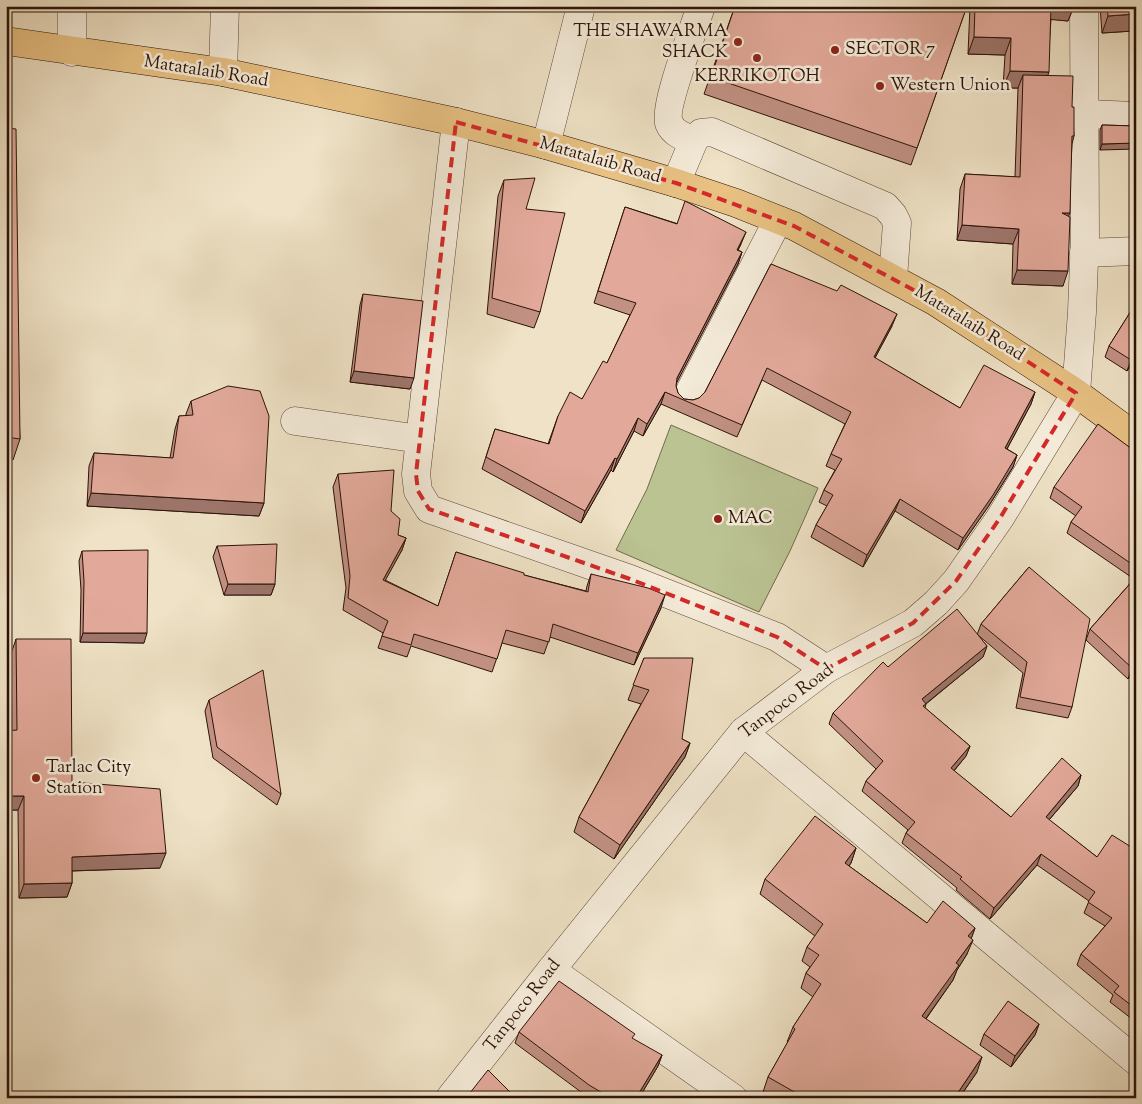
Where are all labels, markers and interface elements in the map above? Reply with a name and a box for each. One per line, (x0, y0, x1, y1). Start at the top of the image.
place label: THE SHAWARMA SHACK (573, 19, 728, 66)
marker: THE SHAWARMA SHACK (732, 36, 744, 48)
place label: SECTOR 7 (845, 37, 935, 63)
marker: SECTOR 7 (829, 44, 841, 56)
street label: Matatalaib Road (142, 49, 270, 95)
marker: KERRIKOTOH (751, 52, 763, 64)
place label: KERRIKOTOH (694, 64, 820, 90)
place label: Western Union (890, 73, 1011, 99)
marker: Western Union (874, 80, 886, 92)
street label: Matatalaib Road (536, 131, 664, 191)
street label: Matatalaib Road (909, 280, 1029, 368)
place label: MAC (728, 506, 773, 532)
marker: MAC (712, 513, 724, 525)
street label: Tanpoco Road (734, 658, 840, 746)
place label: Tarlac City Station (46, 755, 131, 802)
marker: Tarlac City Station (30, 772, 42, 784)
street label: Tanpoco Road (478, 954, 568, 1058)

